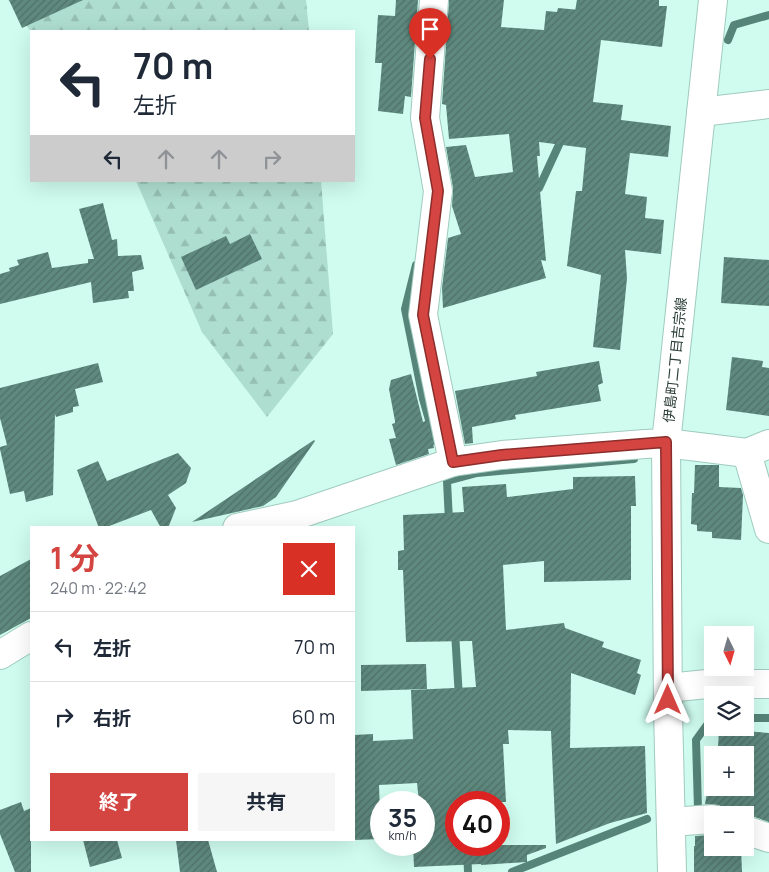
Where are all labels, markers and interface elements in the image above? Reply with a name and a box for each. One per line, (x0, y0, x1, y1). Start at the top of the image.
pin (409, 8, 451, 59)
icon: arrive (416, 15, 444, 43)
text: 70 m (133, 42, 213, 90)
icon: left (50, 50, 115, 115)
text: 左折 (133, 90, 177, 120)
icon: left (99, 145, 127, 173)
icon: ahead (152, 145, 180, 173)
icon: ahead (205, 145, 233, 173)
icon: right (258, 145, 286, 173)
street label: 伊島町二丁目吉宗線 (658, 296, 691, 424)
text: 1 分 (50, 537, 99, 578)
button: close (283, 543, 335, 595)
text: 240 m · 22:42 (50, 577, 146, 599)
north arrow (704, 626, 754, 676)
map controls (704, 626, 754, 856)
icon: left (50, 633, 78, 661)
text: 70 m (294, 634, 335, 660)
text: 左折 (93, 635, 131, 661)
position arrow (641, 673, 693, 725)
button: layers (704, 686, 754, 736)
icon: right (50, 703, 78, 731)
text: 60 m (292, 704, 335, 730)
text: 右折 (93, 705, 131, 731)
button: + (704, 746, 754, 796)
button: 終了 (50, 773, 188, 831)
button: 共有 (198, 773, 335, 831)
speed limit sign: 40 (445, 791, 510, 856)
text: 35 (388, 800, 417, 835)
button: − (704, 806, 754, 856)
text: km/h (389, 827, 416, 844)

